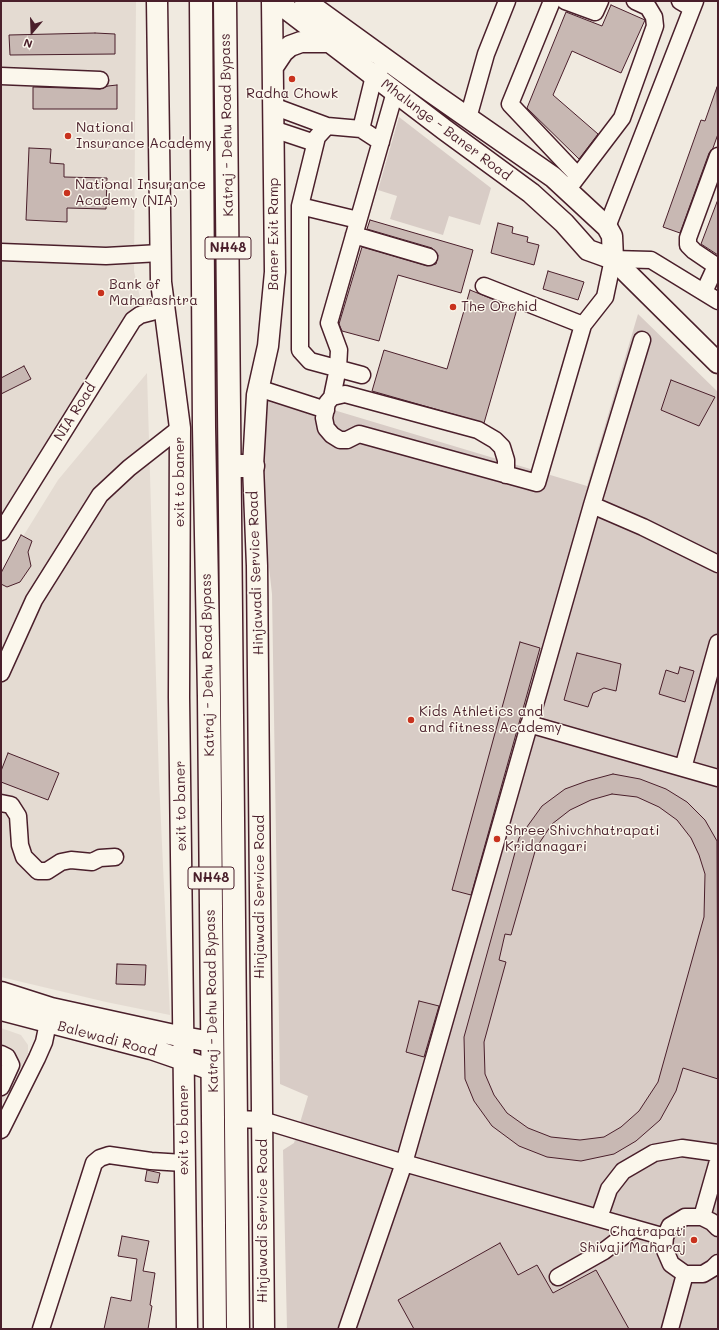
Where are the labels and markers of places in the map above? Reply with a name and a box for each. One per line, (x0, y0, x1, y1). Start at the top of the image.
marker: Radha Chowk (287, 74, 297, 84)
place label: Radha Chowk (246, 86, 338, 102)
place label: National Insurance Academy (76, 120, 212, 152)
marker: National Insurance Academy (63, 131, 73, 141)
place label: National Insurance Academy (NIA) (75, 177, 206, 210)
marker: National Insurance Academy (NIA) (62, 188, 72, 198)
place label: Bank of Maharashtra (109, 277, 198, 310)
marker: Bank of Maharashtra (96, 288, 106, 298)
place label: The Orchid (461, 299, 537, 315)
marker: The Orchid (448, 302, 458, 312)
place label: Kids Athletics and and fitness Academy (419, 704, 562, 736)
marker: Kids Athletics and and fitness Academy (406, 715, 416, 725)
place label: Shree Shivchhatrapati Kridanagari (505, 823, 660, 856)
marker: Shree Shivchhatrapati Kridanagari (492, 834, 502, 844)
place label: Chatrapati Shivaji Maharaj (579, 1224, 686, 1256)
marker: Chatrapati Shivaji Maharaj (689, 1235, 699, 1245)

